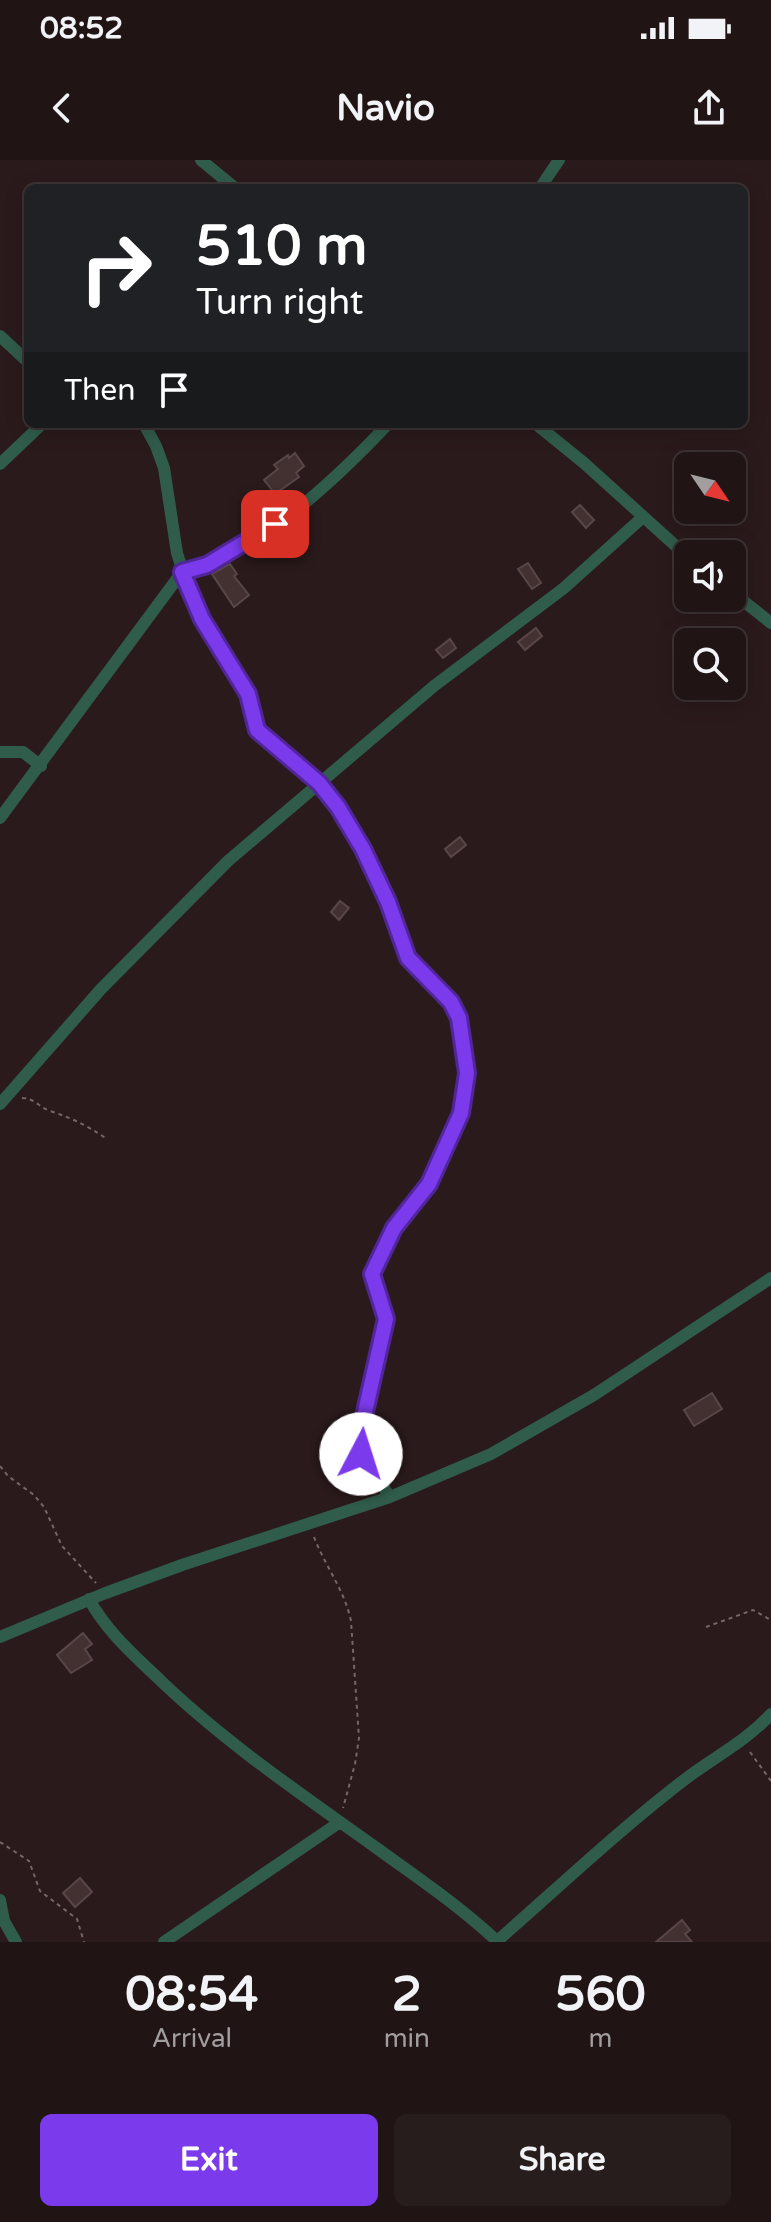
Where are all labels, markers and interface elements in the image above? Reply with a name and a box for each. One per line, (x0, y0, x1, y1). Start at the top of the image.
text: 08:52 (40, 10, 123, 47)
icon: back (40, 86, 84, 130)
icon: share (687, 86, 731, 130)
text: Navio (336, 87, 435, 130)
text: 510 m (196, 213, 367, 280)
icon: right (64, 216, 168, 320)
text: Turn right (196, 281, 363, 324)
icon: arrive (152, 368, 196, 412)
text: Then (64, 372, 136, 409)
north arrow (674, 452, 746, 524)
map controls (674, 452, 746, 700)
pin (241, 490, 309, 558)
icon: arrive (253, 502, 297, 546)
button: sound (674, 540, 746, 612)
button: search (674, 628, 746, 700)
position arrow (319, 1412, 403, 1496)
text: 08:54 (125, 1966, 258, 2024)
text: 2 (392, 1966, 422, 2024)
text: 560 (555, 1966, 646, 2024)
text: Arrival (152, 2023, 232, 2054)
text: min (384, 2023, 430, 2054)
text: m (589, 2023, 612, 2054)
button: Exit (40, 2114, 378, 2206)
button: Share (394, 2114, 731, 2206)

